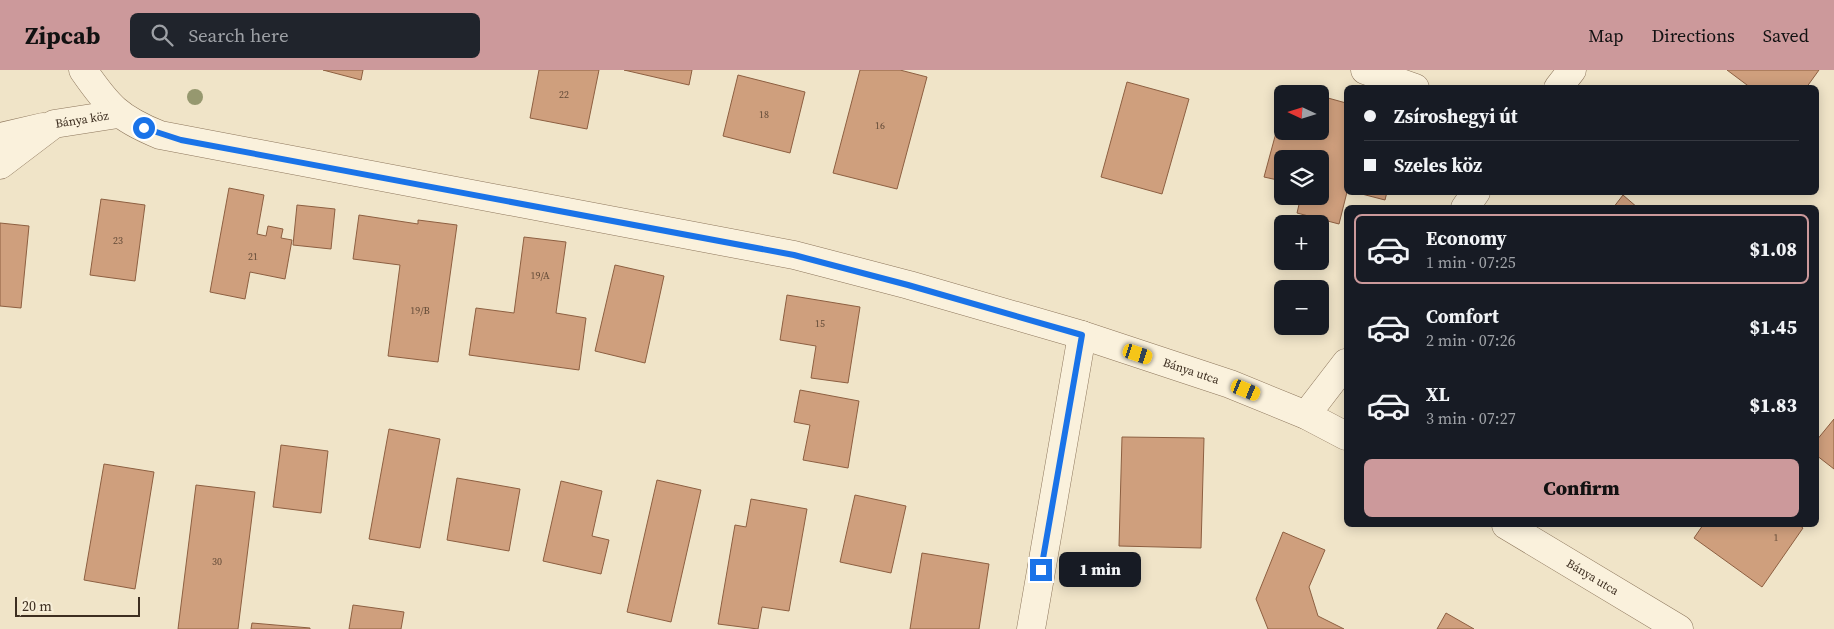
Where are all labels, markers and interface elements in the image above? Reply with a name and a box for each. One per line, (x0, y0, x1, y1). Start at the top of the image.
search box (130, 13, 480, 58)
text: Zipcab (25, 19, 100, 52)
icon: search (148, 21, 176, 49)
text: Search here (188, 22, 289, 48)
text: Map (1588, 23, 1624, 48)
text: Directions (1652, 23, 1735, 48)
text: Saved (1763, 23, 1809, 48)
north arrow (1274, 85, 1329, 140)
map controls (1274, 85, 1329, 335)
house number: 22 (559, 88, 569, 101)
text: Zsíroshegyi út (1394, 103, 1518, 129)
street label: Bánya köz (54, 108, 110, 132)
house number: 18 (759, 108, 769, 121)
route start (133, 117, 155, 139)
house number: 16 (875, 119, 885, 132)
button: layers (1274, 150, 1329, 205)
text: Szeles köz (1394, 152, 1482, 178)
button: + (1274, 215, 1329, 270)
text: Economy (1426, 225, 1507, 251)
icon: car (1366, 227, 1411, 272)
house number: 23 (113, 234, 123, 247)
text: $1.08 (1749, 236, 1797, 262)
house number: 21 (248, 250, 258, 263)
text: 1 min · 07:25 (1426, 251, 1516, 273)
house number: 19/A (530, 269, 550, 282)
button: − (1274, 280, 1329, 335)
text: Comfort (1426, 303, 1499, 329)
house number: 19/B (410, 304, 430, 317)
icon: car (1366, 305, 1411, 350)
text: $1.45 (1749, 314, 1797, 340)
house number: 15 (815, 317, 825, 330)
text: 2 min · 07:26 (1426, 329, 1516, 351)
car (1121, 342, 1154, 366)
street label: Bánya utca (1161, 354, 1222, 388)
car (1229, 377, 1262, 403)
text: XL (1426, 381, 1449, 407)
icon: car (1366, 383, 1411, 428)
text: $1.83 (1749, 392, 1797, 418)
text: 3 min · 07:27 (1426, 407, 1516, 429)
button: Confirm (1364, 459, 1799, 517)
house number: 1 (1774, 531, 1779, 544)
callout: 1 min (1058, 552, 1141, 588)
house number: 30 (212, 555, 222, 568)
street label: Bánya utca (1563, 555, 1622, 599)
text: 1 min (1079, 558, 1121, 580)
route end (1030, 559, 1052, 581)
scale bar (15, 594, 140, 617)
text: 20 m (22, 596, 52, 616)

